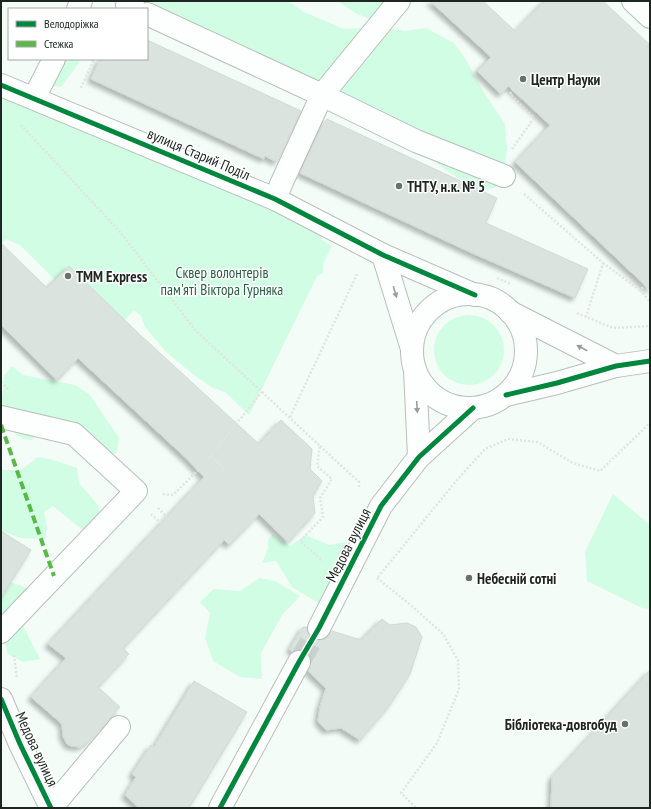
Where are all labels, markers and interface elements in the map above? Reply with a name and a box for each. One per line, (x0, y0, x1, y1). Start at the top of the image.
legend (8, 8, 148, 60)
text: Велодоріжка (44, 16, 99, 31)
text: Стежка (44, 36, 74, 51)
place label: Центр Науки (531, 70, 601, 89)
marker: Центр Науки (518, 74, 528, 84)
street label: вулиця Старий Поділ (145, 124, 253, 184)
place label: ТНТУ, н.к. № 5 (407, 177, 485, 196)
marker: ТНТУ, н.к. № 5 (394, 181, 404, 191)
park label: Сквер волонтерів пам'яті Віктора Гурняка (161, 263, 283, 299)
place label: TMM Express (76, 267, 147, 286)
marker: TMM Express (63, 271, 73, 281)
one-way arrow (392, 286, 398, 298)
one-way arrow (576, 345, 587, 351)
one-way arrow (413, 401, 420, 413)
street label: Медова вулиця (321, 505, 375, 585)
place label: Небесній сотні (477, 569, 557, 588)
marker: Небесній сотні (464, 573, 474, 583)
street label: Медова вулиця (11, 709, 63, 790)
place label: Бібліотека-довгобуд (505, 715, 617, 734)
marker: Бібліотека-довгобуд (620, 719, 630, 729)

